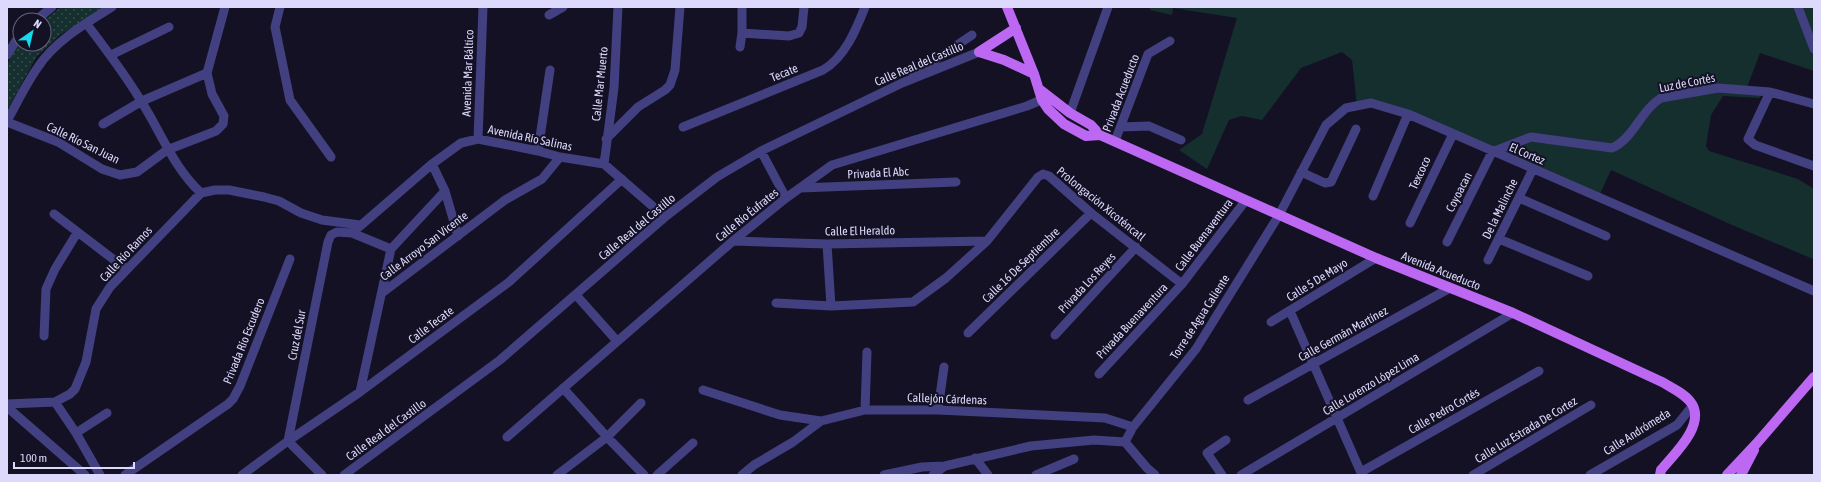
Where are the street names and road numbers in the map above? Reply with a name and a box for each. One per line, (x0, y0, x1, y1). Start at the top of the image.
street label: Avenida Mar Báltico (459, 29, 477, 117)
street label: Calle Real del Castillo (872, 39, 966, 89)
street label: Calle Mar Muerto (589, 46, 611, 122)
street label: Privada Acueducto (1100, 52, 1142, 134)
street label: Tecate (768, 61, 800, 85)
street label: Luz de Cortés (1658, 71, 1716, 95)
street label: Calle Río San Juan (44, 119, 122, 167)
street label: Avenida Río Salinas (487, 122, 573, 154)
street label: El Cortez (1507, 140, 1548, 168)
street label: Texcoco (1406, 154, 1434, 192)
street label: Privada El Abc (847, 164, 910, 182)
street label: Prolongación Xicoténcatl (1054, 164, 1149, 245)
street label: Coyoacan (1443, 170, 1475, 214)
street label: De la Malinche (1479, 177, 1521, 241)
street label: Calle Río Éufrates (713, 185, 781, 245)
street label: Calle Real del Castillo (596, 191, 678, 263)
street label: Calle Buenaventura (1172, 196, 1236, 274)
street label: Calle Arroyo San Vicente (377, 208, 471, 284)
street label: Calle Río Ramos (97, 223, 155, 285)
street label: Calle El Heraldo (825, 223, 895, 239)
street label: Calle 16 De Septiembre (979, 224, 1063, 306)
street label: Avenida Acueducto (1399, 249, 1483, 293)
street label: Privada Los Reyes (1055, 250, 1119, 316)
street label: Calle 5 De Mayo (1284, 255, 1350, 304)
street label: Torre de Agua Caliente (1167, 272, 1233, 362)
street label: Privada Buenaventura (1093, 280, 1171, 362)
street label: Privada Río Escudero (220, 296, 268, 386)
street label: Calle Tecate (406, 303, 456, 347)
street label: Calle Germán Martínez (1296, 303, 1391, 364)
street label: Cruz del Sur (285, 308, 309, 361)
street label: Calle Lorenzo López Lima (1320, 350, 1422, 418)
street label: Calle Pedro Cortés (1406, 385, 1482, 437)
street label: Callejón Cárdenas (907, 391, 987, 407)
street label: Calle Luz Estrada De Cortez (1472, 394, 1580, 466)
street label: Calle Real del Castillo (343, 396, 429, 464)
street label: Calle Andrómeda (1601, 406, 1673, 458)

